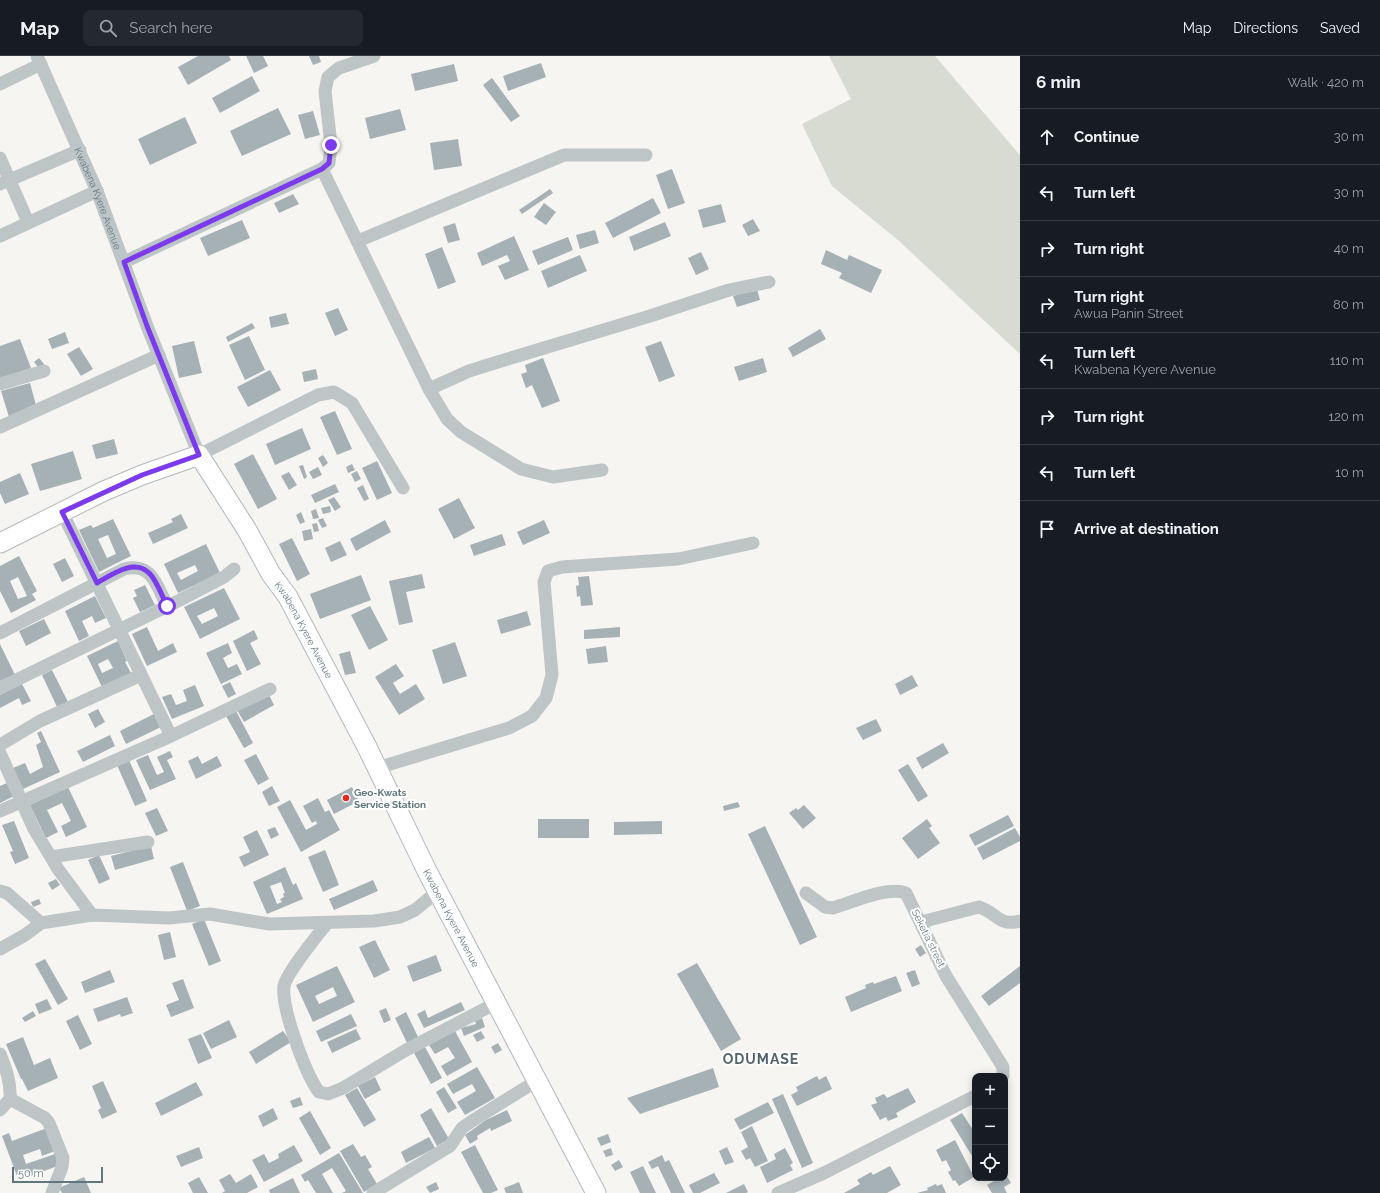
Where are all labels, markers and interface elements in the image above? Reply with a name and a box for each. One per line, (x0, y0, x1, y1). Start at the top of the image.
search box (83, 10, 363, 46)
text: Map (20, 17, 59, 39)
icon: search (97, 17, 119, 39)
text: Search here (129, 19, 213, 37)
text: Map (1183, 20, 1211, 36)
text: Directions (1233, 20, 1298, 36)
text: Saved (1320, 20, 1360, 36)
text: 6 min (1036, 72, 1081, 92)
text: Walk · 420 m (1287, 75, 1364, 90)
icon: ahead (1036, 126, 1058, 148)
text: Continue (1074, 128, 1139, 146)
text: 30 m (1334, 129, 1364, 144)
route end (322, 136, 340, 154)
street label: Kwabena Kyere Avenue (72, 146, 123, 251)
icon: left (1036, 182, 1058, 204)
text: Turn left (1074, 184, 1135, 202)
text: 30 m (1334, 185, 1364, 200)
icon: right (1036, 238, 1058, 260)
text: Turn right (1074, 240, 1144, 258)
text: 40 m (1334, 241, 1364, 256)
text: Turn right (1074, 288, 1144, 306)
icon: right (1036, 294, 1058, 316)
text: 80 m (1333, 297, 1364, 312)
text: Awua Panin Street (1074, 306, 1183, 321)
text: Turn left (1074, 344, 1135, 362)
icon: left (1036, 350, 1058, 372)
text: 110 m (1330, 353, 1364, 368)
text: Kwabena Kyere Avenue (1074, 362, 1216, 377)
icon: right (1036, 406, 1058, 428)
text: Turn right (1074, 408, 1144, 426)
text: 120 m (1328, 409, 1364, 424)
icon: left (1036, 462, 1058, 484)
text: Turn left (1074, 464, 1135, 482)
text: 10 m (1335, 465, 1364, 480)
icon: arrive (1036, 518, 1058, 540)
text: Arrive at destination (1074, 520, 1219, 538)
street label: Kwabena Kyere Avenue (272, 579, 335, 680)
route start (158, 597, 176, 615)
place label: Geo-Kwats Service Station (354, 787, 426, 810)
marker: Geo-Kwats Service Station (341, 793, 351, 803)
street label: Kwabena Kyere Avenue (421, 867, 482, 969)
street label: Seketia street (910, 908, 948, 969)
district label: ODUMASE (723, 1051, 799, 1067)
map controls (972, 1073, 1008, 1181)
button: + (972, 1073, 1008, 1109)
button: − (972, 1109, 1008, 1145)
button: locate (972, 1145, 1008, 1181)
scale bar (12, 1165, 103, 1184)
text: 50 m (18, 1167, 44, 1180)

